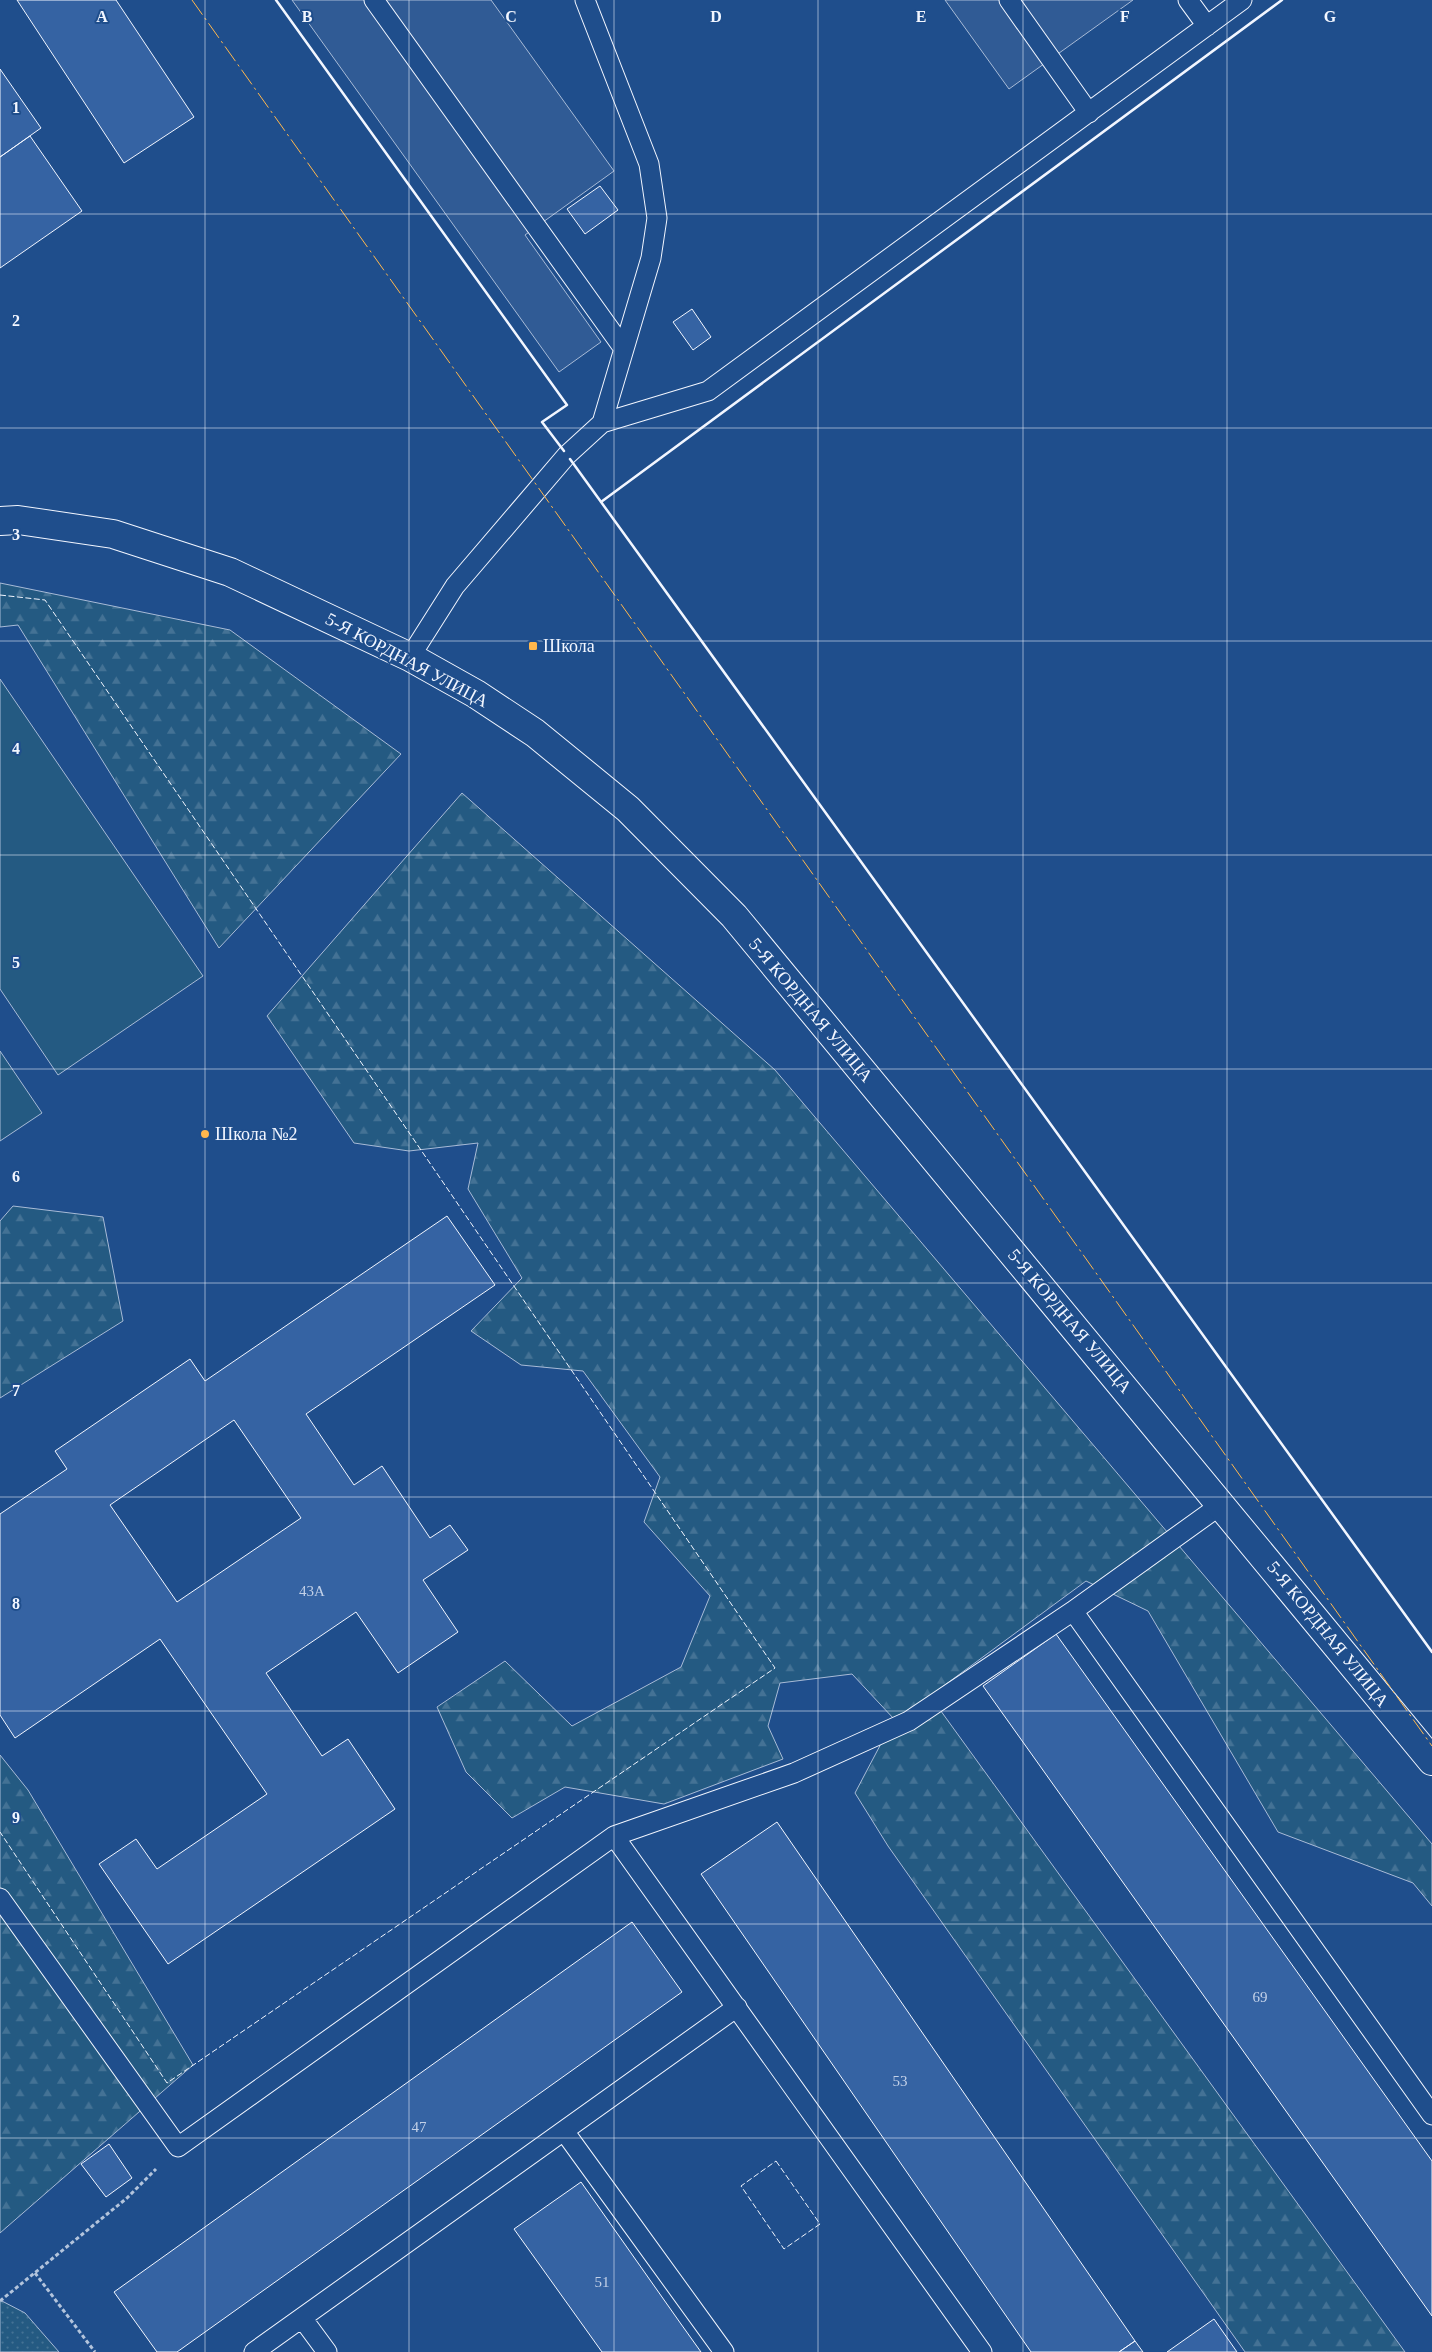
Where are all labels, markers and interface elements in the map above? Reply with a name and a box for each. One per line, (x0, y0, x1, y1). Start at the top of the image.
text: A (96, 8, 108, 25)
text: B (302, 8, 313, 25)
text: C (505, 8, 517, 25)
text: D (710, 8, 722, 25)
text: E (916, 8, 926, 25)
text: F (1120, 8, 1130, 25)
text: G (1324, 8, 1337, 25)
text: 1 (12, 99, 20, 116)
text: 2 (12, 312, 20, 329)
text: 3 (12, 526, 20, 543)
street label: 5-Я КОРДНАЯ УЛИЦА (322, 609, 492, 711)
place label: Школа (543, 636, 595, 656)
marker: Школа (527, 640, 539, 652)
text: 4 (12, 740, 20, 757)
street label: 5-Я КОРДНАЯ УЛИЦА (745, 934, 877, 1086)
text: 5 (12, 954, 20, 971)
place label: Школа №2 (215, 1124, 297, 1144)
marker: Школа №2 (199, 1128, 211, 1140)
text: 6 (12, 1168, 20, 1185)
street label: 5-Я КОРДНАЯ УЛИЦА (1004, 1245, 1136, 1397)
text: 7 (12, 1382, 20, 1399)
street label: 5-Я КОРДНАЯ УЛИЦА (1263, 1557, 1393, 1711)
house number: 43А (299, 1583, 325, 1599)
text: 8 (12, 1595, 20, 1612)
text: 9 (12, 1809, 20, 1826)
house number: 69 (1253, 1989, 1268, 2005)
house number: 53 (893, 2073, 908, 2089)
house number: 47 (412, 2119, 427, 2135)
house number: 51 (595, 2274, 610, 2290)

